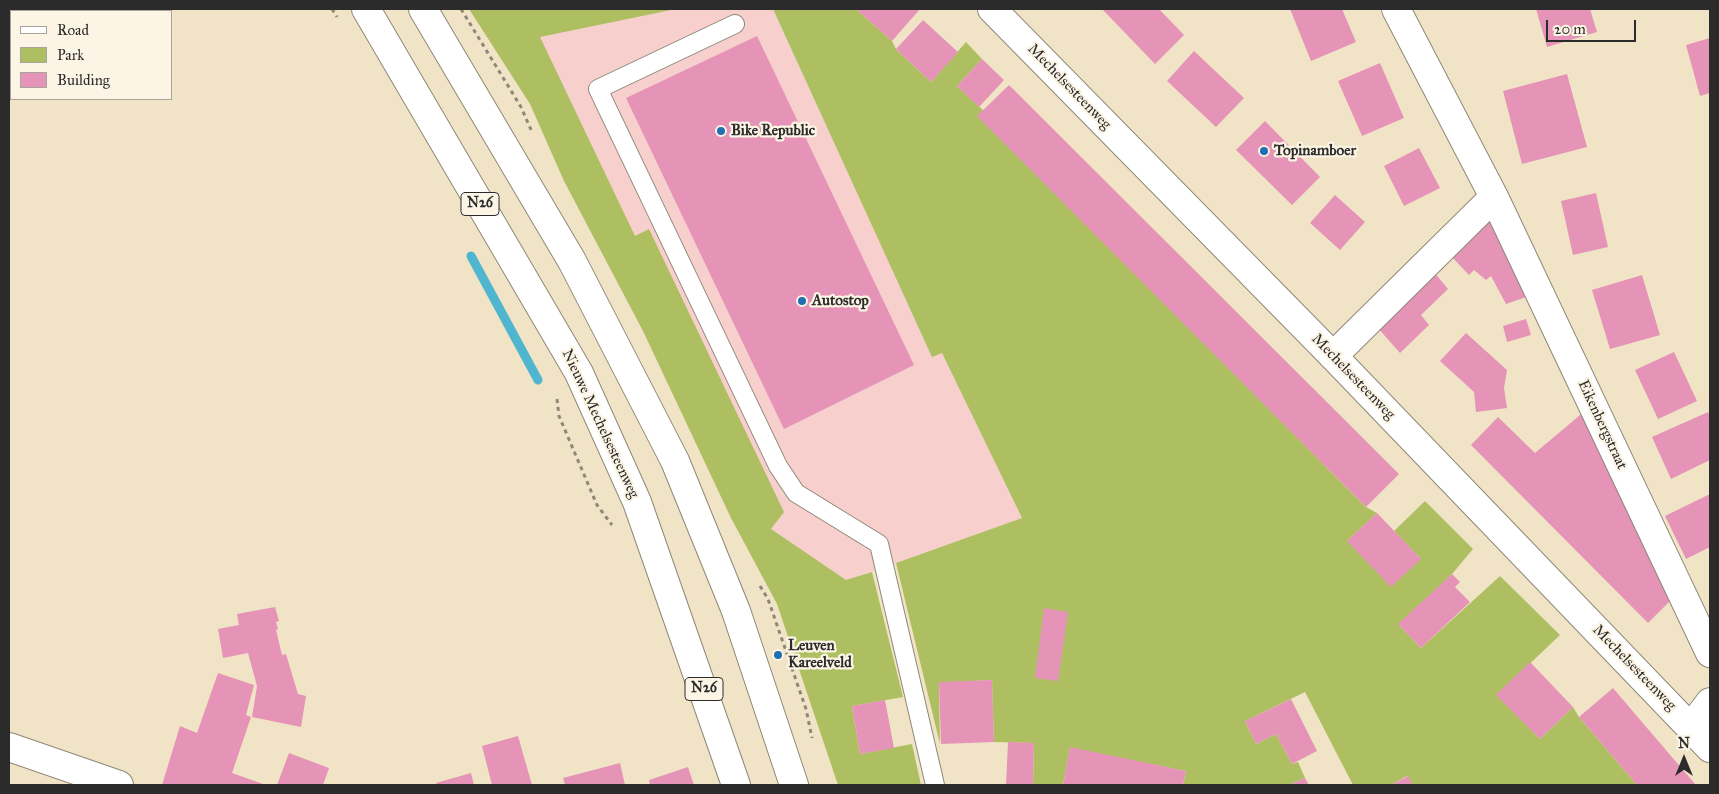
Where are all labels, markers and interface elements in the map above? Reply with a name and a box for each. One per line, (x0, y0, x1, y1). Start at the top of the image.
legend (10, 10, 172, 100)
scale bar (1549, 10, 1639, 42)
text: 20 m (1554, 20, 1586, 38)
text: Road (57, 21, 89, 39)
street label: Mechelsesteenweg (1023, 40, 1115, 134)
text: Park (57, 46, 84, 64)
text: Building (57, 71, 110, 89)
place label: Bike Republic (731, 122, 815, 140)
marker: Bike Republic (715, 125, 727, 137)
place label: Topinamboer (1274, 142, 1356, 160)
marker: Topinamboer (1258, 145, 1270, 157)
road number: N26 (461, 192, 499, 215)
place label: Autostop (812, 292, 869, 310)
marker: Autostop (796, 295, 808, 307)
street label: Mechelsesteenweg (1307, 330, 1399, 424)
street label: Nieuwe Mechelsesteenweg (558, 347, 642, 501)
street label: Eikenbergstraat (1573, 377, 1631, 473)
street label: Mechelsesteenweg (1588, 621, 1680, 715)
place label: Leuven Kareelveld (788, 637, 852, 672)
marker: Leuven Kareelveld (772, 649, 784, 661)
road number: N26 (685, 678, 723, 701)
north arrow (1659, 734, 1709, 784)
text: N (1678, 735, 1690, 752)

